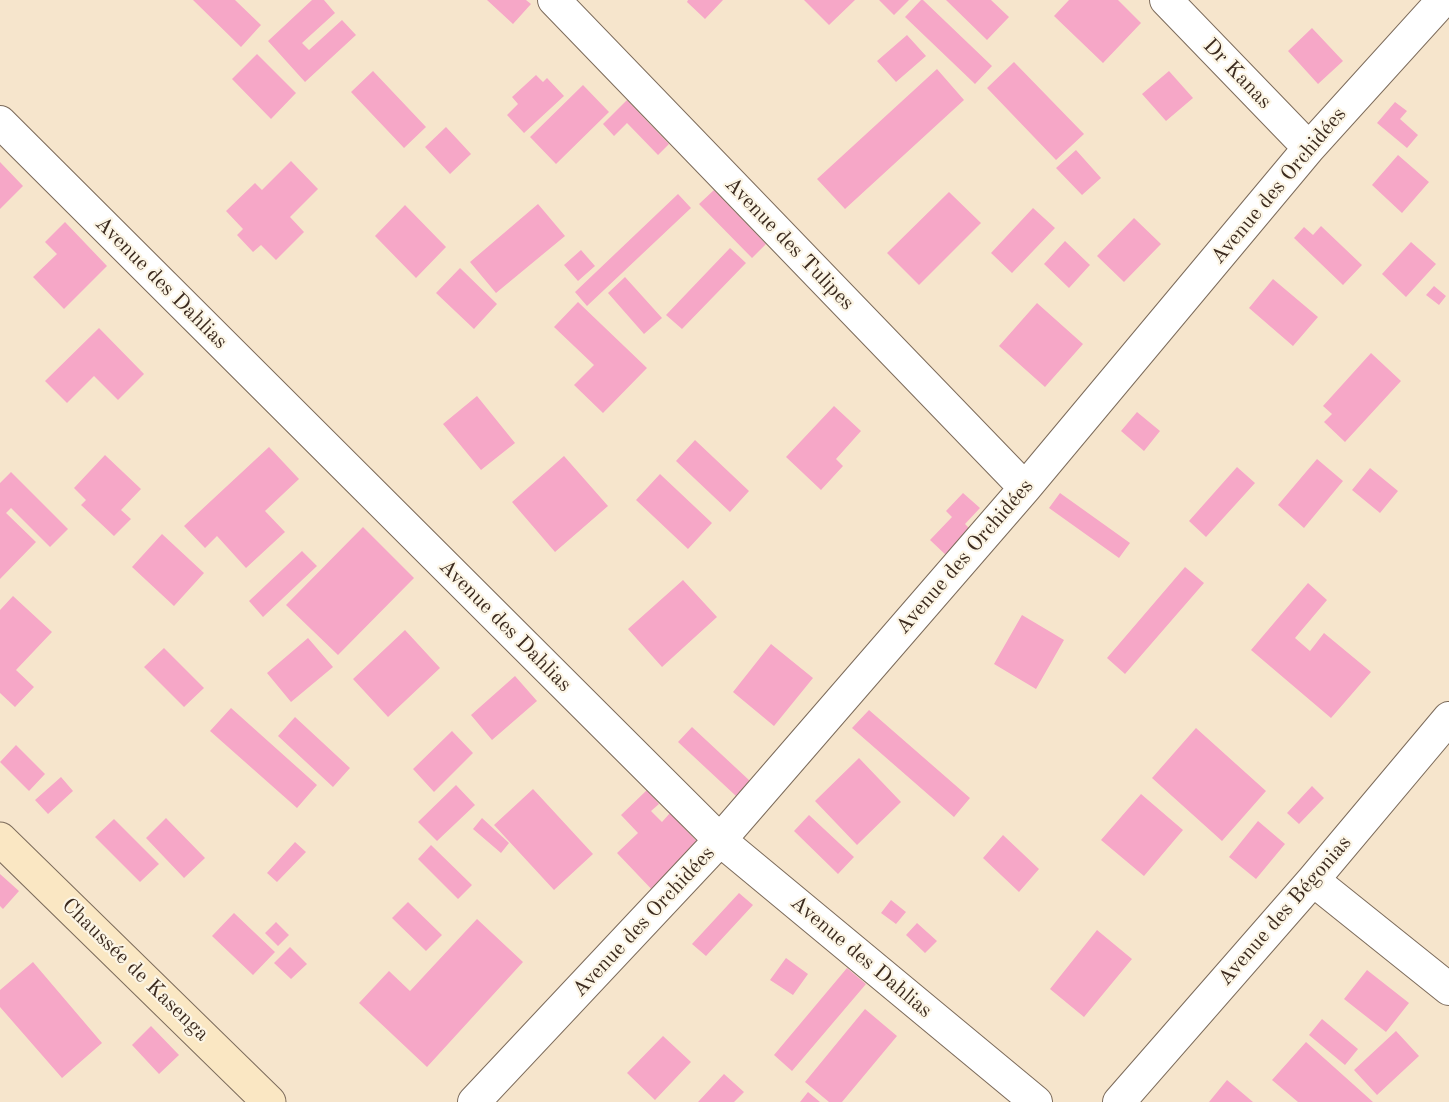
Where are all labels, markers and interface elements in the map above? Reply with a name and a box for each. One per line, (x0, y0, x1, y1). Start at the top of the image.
street label: Dr Kanas (1197, 34, 1277, 114)
street label: Avenue des Orchidées (1206, 102, 1352, 270)
street label: Avenue des Tulipes (719, 172, 859, 316)
street label: Avenue des Dahlias (89, 211, 233, 355)
street label: Avenue des Orchidées (891, 474, 1039, 640)
street label: Avenue des Dahlias (433, 554, 577, 698)
street label: Avenue des Bégonias (1213, 831, 1357, 991)
street label: Avenue des Orchidées (568, 841, 720, 1003)
street label: Avenue des Dahlias (785, 890, 937, 1024)
street label: Chaussée de Kasenga (56, 893, 214, 1047)

